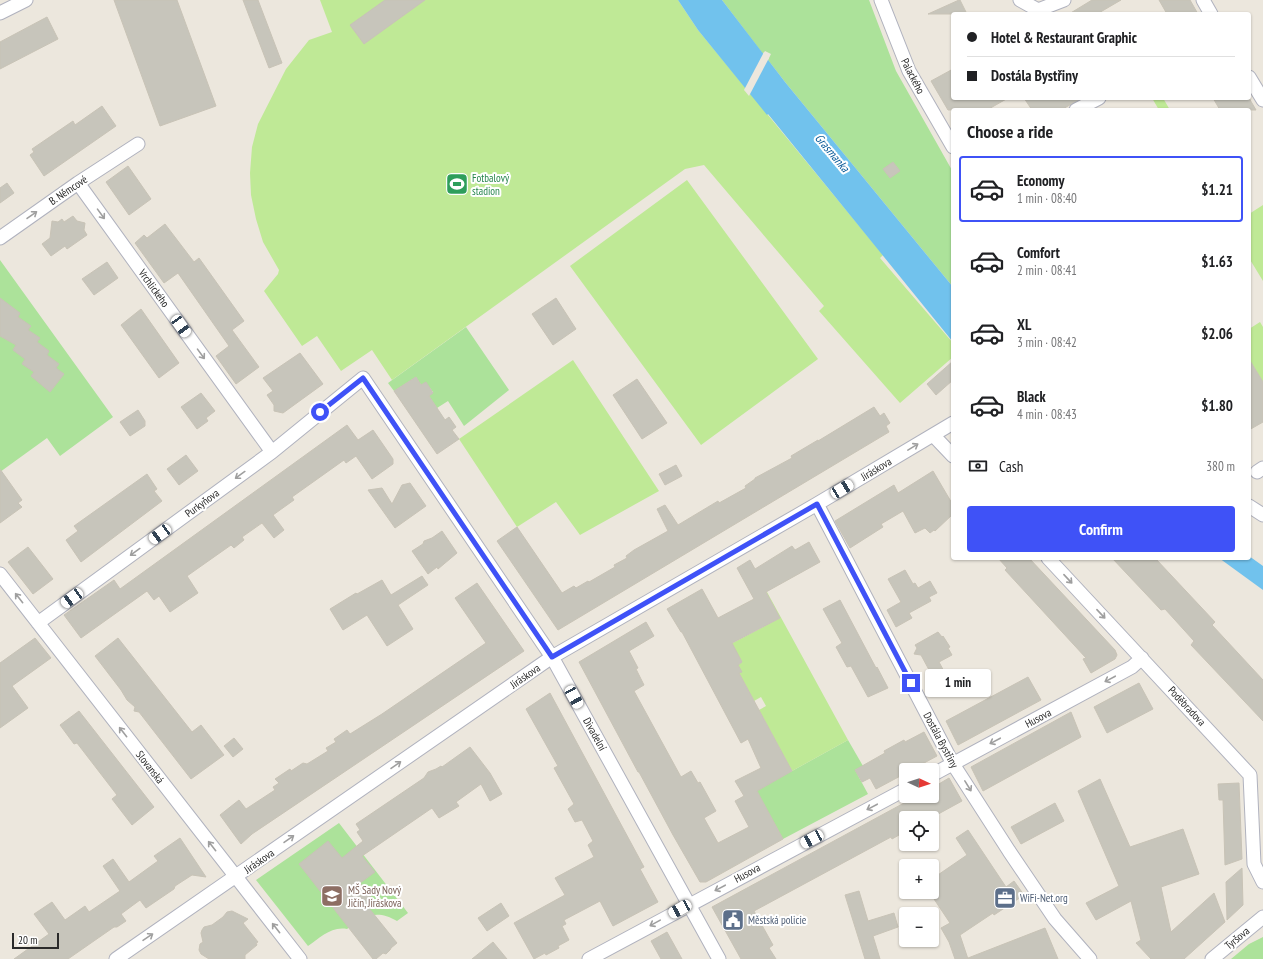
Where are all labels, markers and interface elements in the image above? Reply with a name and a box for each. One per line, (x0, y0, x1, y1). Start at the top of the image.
text: Hotel & Restaurant Graphic (991, 28, 1137, 47)
street label: Palackého (898, 56, 928, 96)
text: Dostála Bystřiny (991, 66, 1078, 85)
text: Choose a ride (967, 120, 1053, 143)
water label: Grasmanka (812, 130, 853, 176)
sports icon: Fotbalový stadion (444, 171, 470, 197)
place label: Fotbalový stadion (472, 171, 510, 198)
icon: car (969, 171, 1005, 207)
text: Economy (1017, 171, 1065, 190)
street label: B. Němcové (46, 172, 90, 208)
text: $1.21 (1201, 180, 1233, 199)
text: 1 min · 08:40 (1017, 190, 1077, 207)
one-way arrow (97, 209, 105, 220)
one-way arrow (26, 211, 37, 219)
icon: car (969, 243, 1005, 279)
text: Comfort (1017, 243, 1060, 262)
text: $1.63 (1201, 252, 1233, 271)
text: 2 min · 08:41 (1017, 262, 1077, 279)
street label: Vrchlického (135, 265, 173, 310)
car (169, 313, 193, 339)
icon: car (969, 315, 1005, 351)
text: XL (1017, 315, 1031, 334)
text: $2.06 (1201, 324, 1233, 343)
text: 3 min · 08:42 (1017, 334, 1077, 351)
one-way arrow (197, 348, 205, 359)
icon: car (969, 387, 1005, 423)
text: Black (1017, 387, 1046, 406)
text: $1.80 (1201, 396, 1233, 415)
route start (311, 403, 329, 421)
text: 4 min · 08:43 (1017, 406, 1077, 423)
one-way arrow (907, 443, 919, 451)
street label: Jiráskova (857, 454, 894, 484)
icon: cash (967, 455, 989, 477)
text: Cash (999, 457, 1023, 476)
text: 380 m (1206, 458, 1235, 475)
one-way arrow (235, 471, 246, 479)
car (829, 478, 855, 500)
street label: Purkyňova (182, 486, 222, 520)
button: Confirm (967, 506, 1235, 552)
car (147, 522, 173, 546)
one-way arrow (130, 548, 141, 556)
one-way arrow (1063, 573, 1072, 583)
car (59, 586, 85, 610)
one-way arrow (15, 593, 23, 604)
one-way arrow (1096, 609, 1106, 619)
street label: Jiráskova (506, 661, 543, 692)
callout: 1 min (925, 669, 991, 697)
route end (902, 674, 920, 692)
text: 1 min (945, 674, 971, 691)
one-way arrow (1104, 676, 1116, 683)
street label: Poděbradova (1165, 683, 1209, 729)
car (563, 684, 585, 710)
street label: Husova (1022, 705, 1054, 731)
street label: Dostála Bystřiny (920, 710, 962, 771)
street label: Divadelní (580, 715, 610, 754)
one-way arrow (119, 727, 127, 738)
one-way arrow (990, 738, 1002, 745)
street label: Slovanská (133, 748, 167, 786)
one-way arrow (391, 761, 402, 769)
north arrow (899, 763, 939, 803)
map controls (899, 763, 939, 947)
one-way arrow (964, 780, 972, 792)
one-way arrow (866, 804, 878, 811)
button: locate (899, 811, 939, 851)
car (799, 828, 825, 850)
one-way arrow (284, 835, 295, 843)
one-way arrow (207, 840, 216, 851)
street label: Jiráskova (240, 846, 277, 877)
button: + (899, 859, 939, 899)
street label: Husova (731, 860, 763, 886)
school or university icon: MŠ Sady Nový Jičín, Jiráskova (319, 883, 345, 909)
place label: MŠ Sady Nový Jičín, Jiráskova (347, 883, 402, 910)
one-way arrow (714, 885, 726, 892)
office icon: WiFi-Net.org (992, 885, 1018, 911)
place label: WiFi-Net.org (1020, 891, 1068, 905)
car (667, 898, 693, 920)
public building icon: Městská policie (720, 907, 746, 933)
button: − (899, 907, 939, 947)
place label: Městská policie (748, 913, 807, 927)
one-way arrow (649, 920, 661, 927)
one-way arrow (272, 923, 280, 934)
street label: Tyršova (1222, 924, 1252, 952)
scale bar (12, 931, 59, 950)
text: 20 m (18, 933, 37, 947)
one-way arrow (142, 933, 153, 941)

